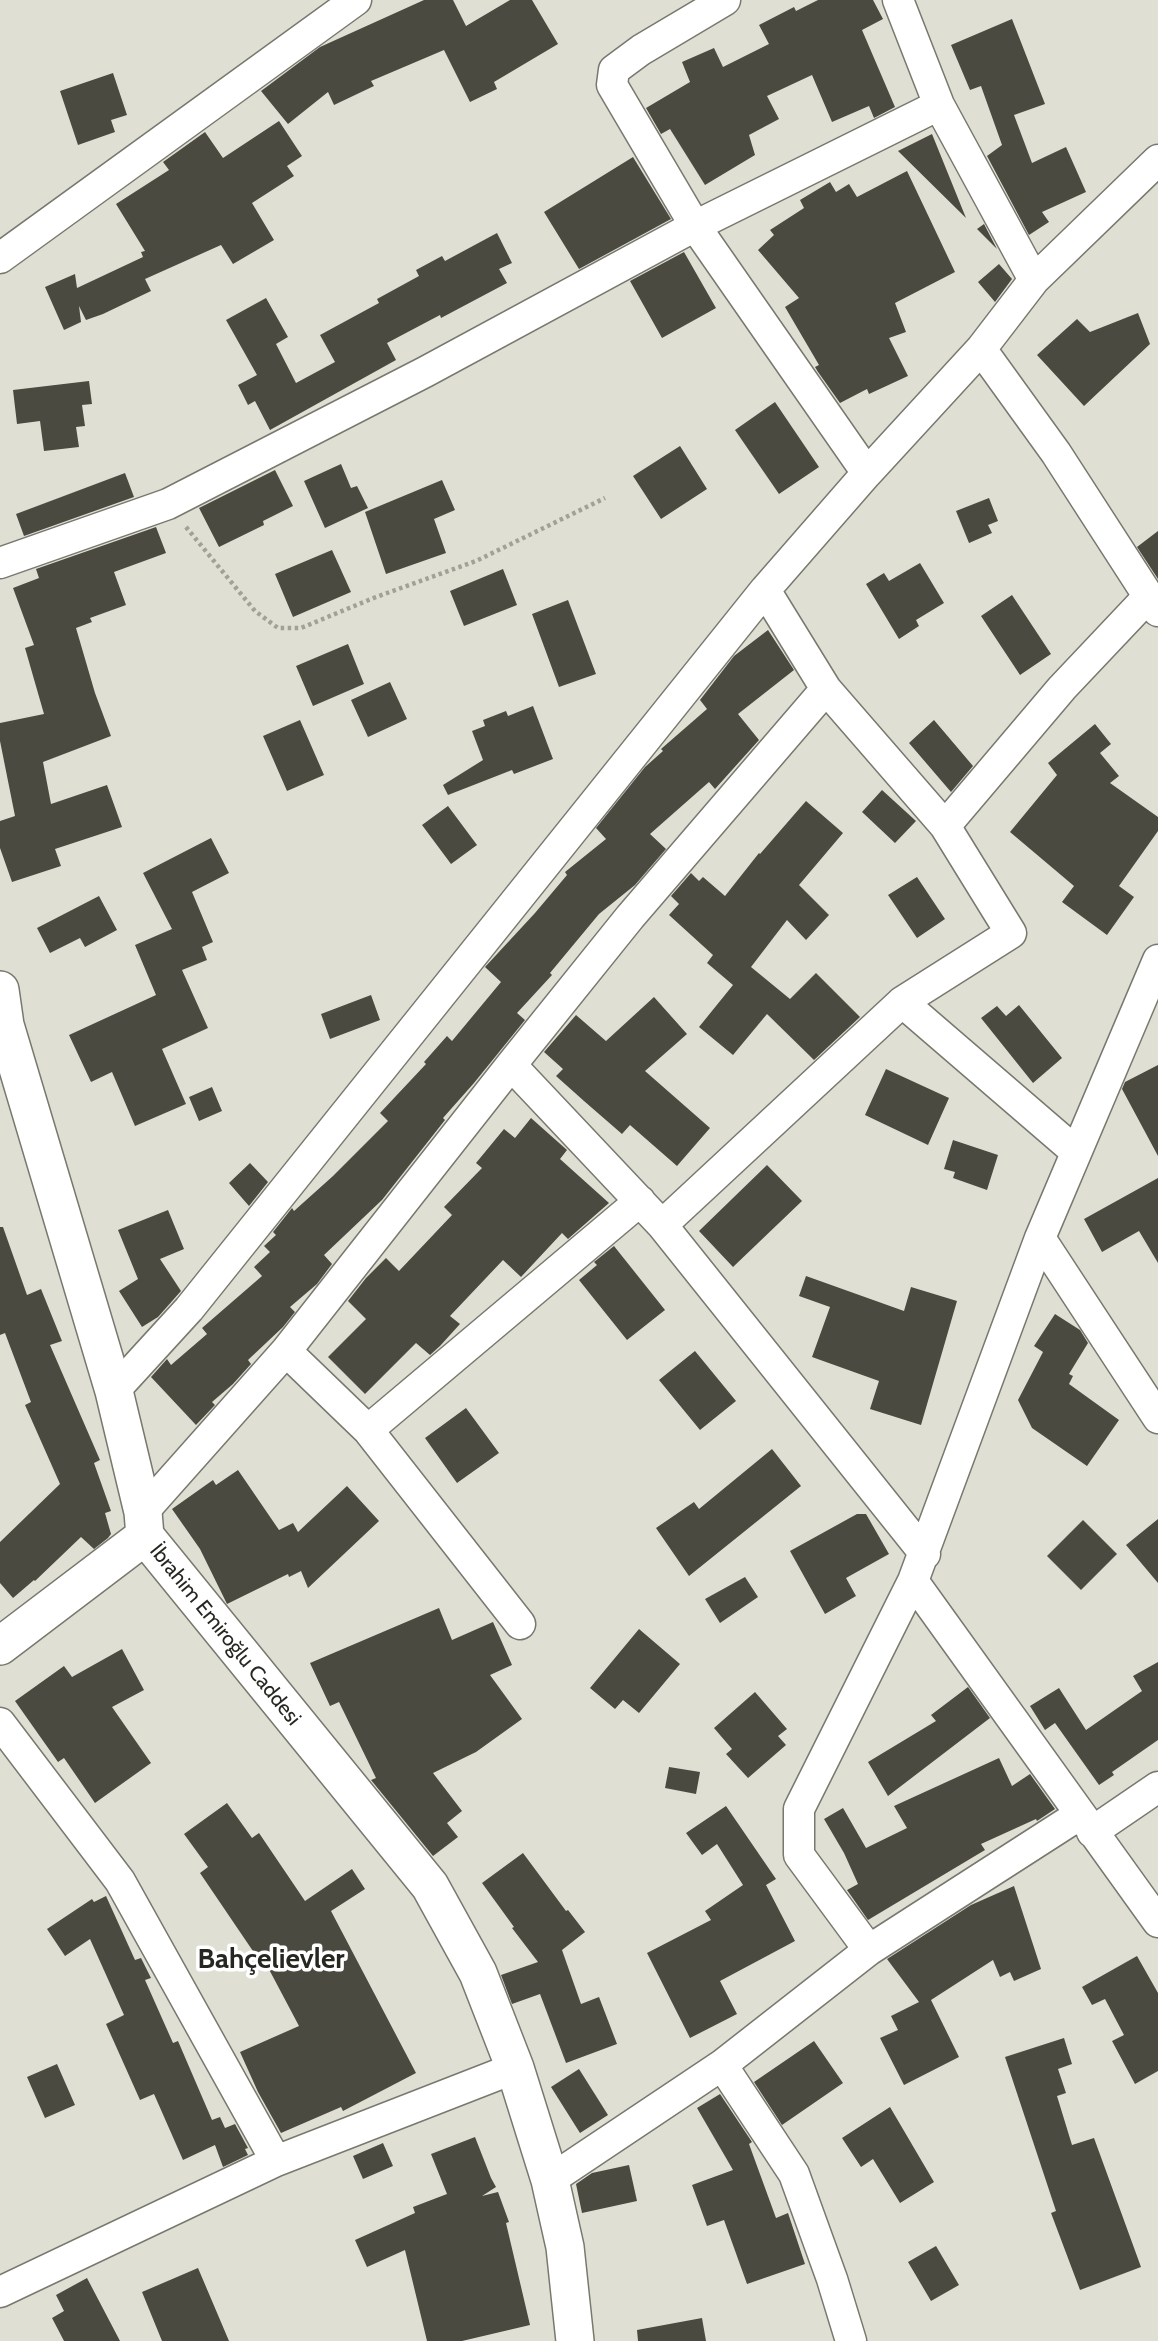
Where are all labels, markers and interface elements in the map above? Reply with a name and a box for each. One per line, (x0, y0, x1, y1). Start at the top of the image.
street label: İbrahim Emiroğlu Caddesi (144, 1539, 306, 1731)
district label: Bahçelievler (197, 1943, 345, 1977)

